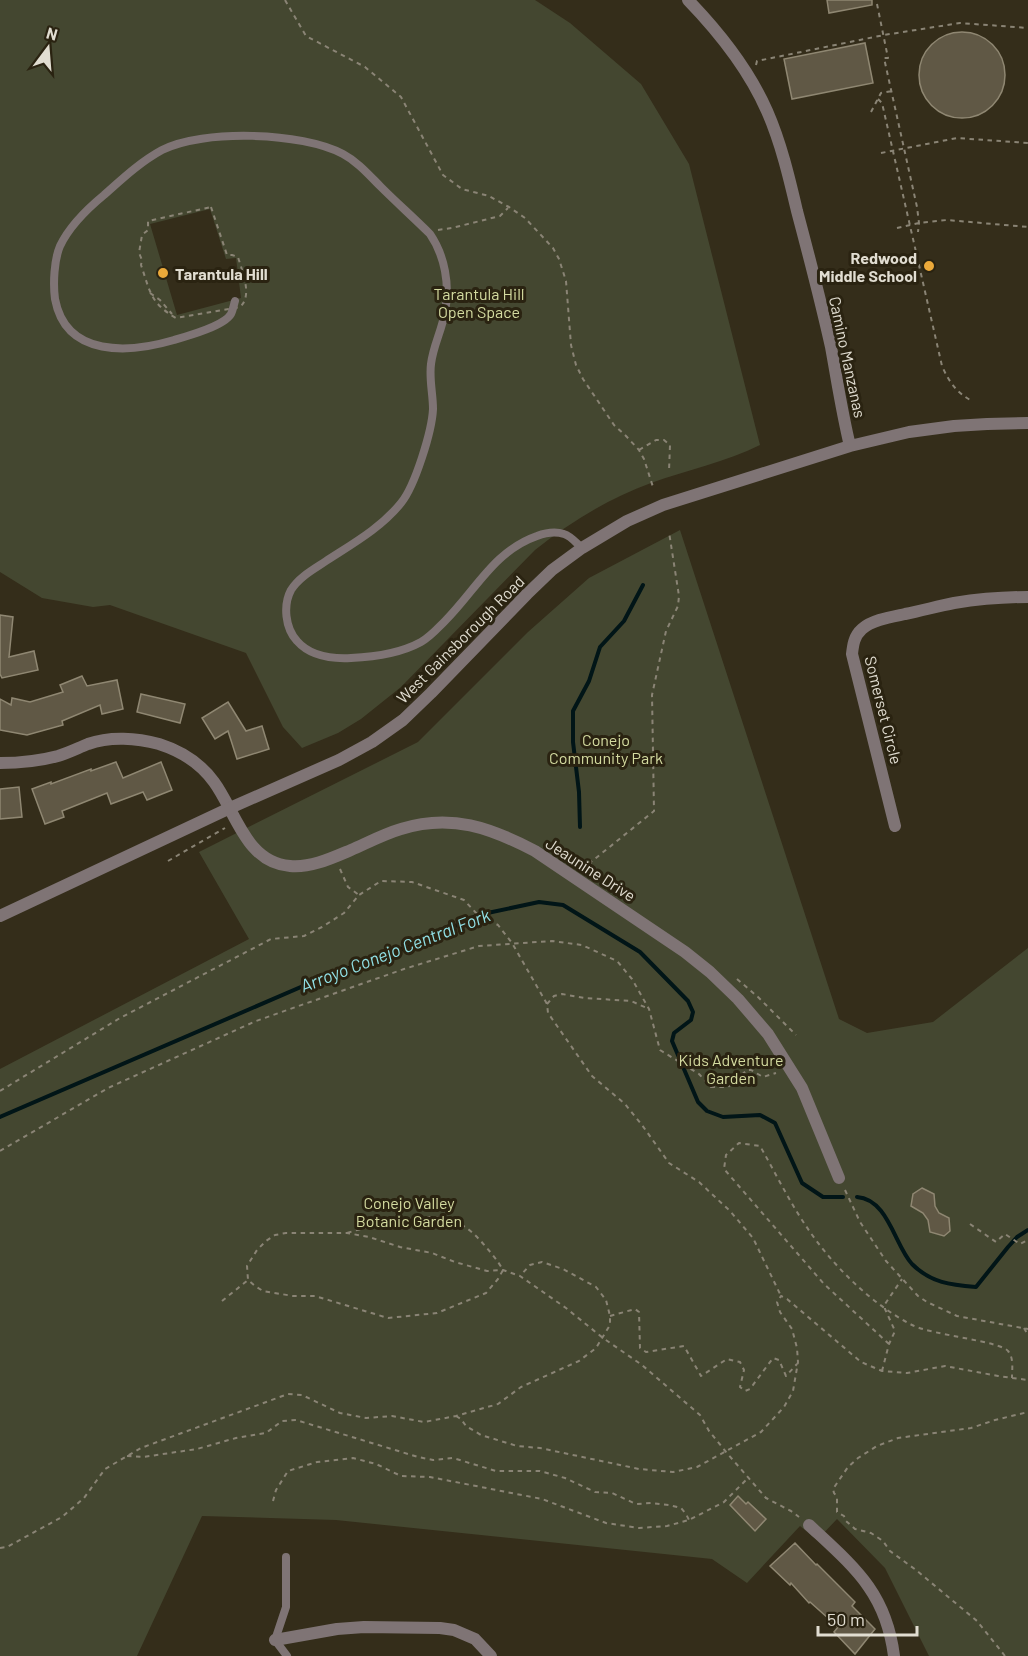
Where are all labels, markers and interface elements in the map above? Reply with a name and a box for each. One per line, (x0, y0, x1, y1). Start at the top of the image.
north arrow (18, 18, 78, 78)
text: N (45, 23, 60, 44)
place label: Redwood Middle School (819, 248, 917, 285)
marker: Redwood Middle School (922, 259, 936, 273)
place label: Tarantula Hill (175, 264, 268, 283)
marker: Tarantula Hill (156, 266, 170, 280)
park label: Tarantula Hill Open Space (434, 284, 525, 321)
street label: Camino Manzanas (826, 295, 870, 419)
street label: West Gainsborough Road (392, 571, 528, 707)
street label: Somerset Circle (861, 654, 907, 766)
park label: Conejo Community Park (549, 730, 663, 767)
street label: Jeaunine Drive (543, 833, 639, 905)
water label: Arroyo Conejo Central Fork (297, 903, 493, 996)
park label: Kids Adventure Garden (679, 1050, 783, 1087)
park label: Conejo Valley Botanic Garden (356, 1193, 462, 1230)
scale bar (818, 1599, 917, 1637)
text: 50 m (827, 1608, 865, 1630)

